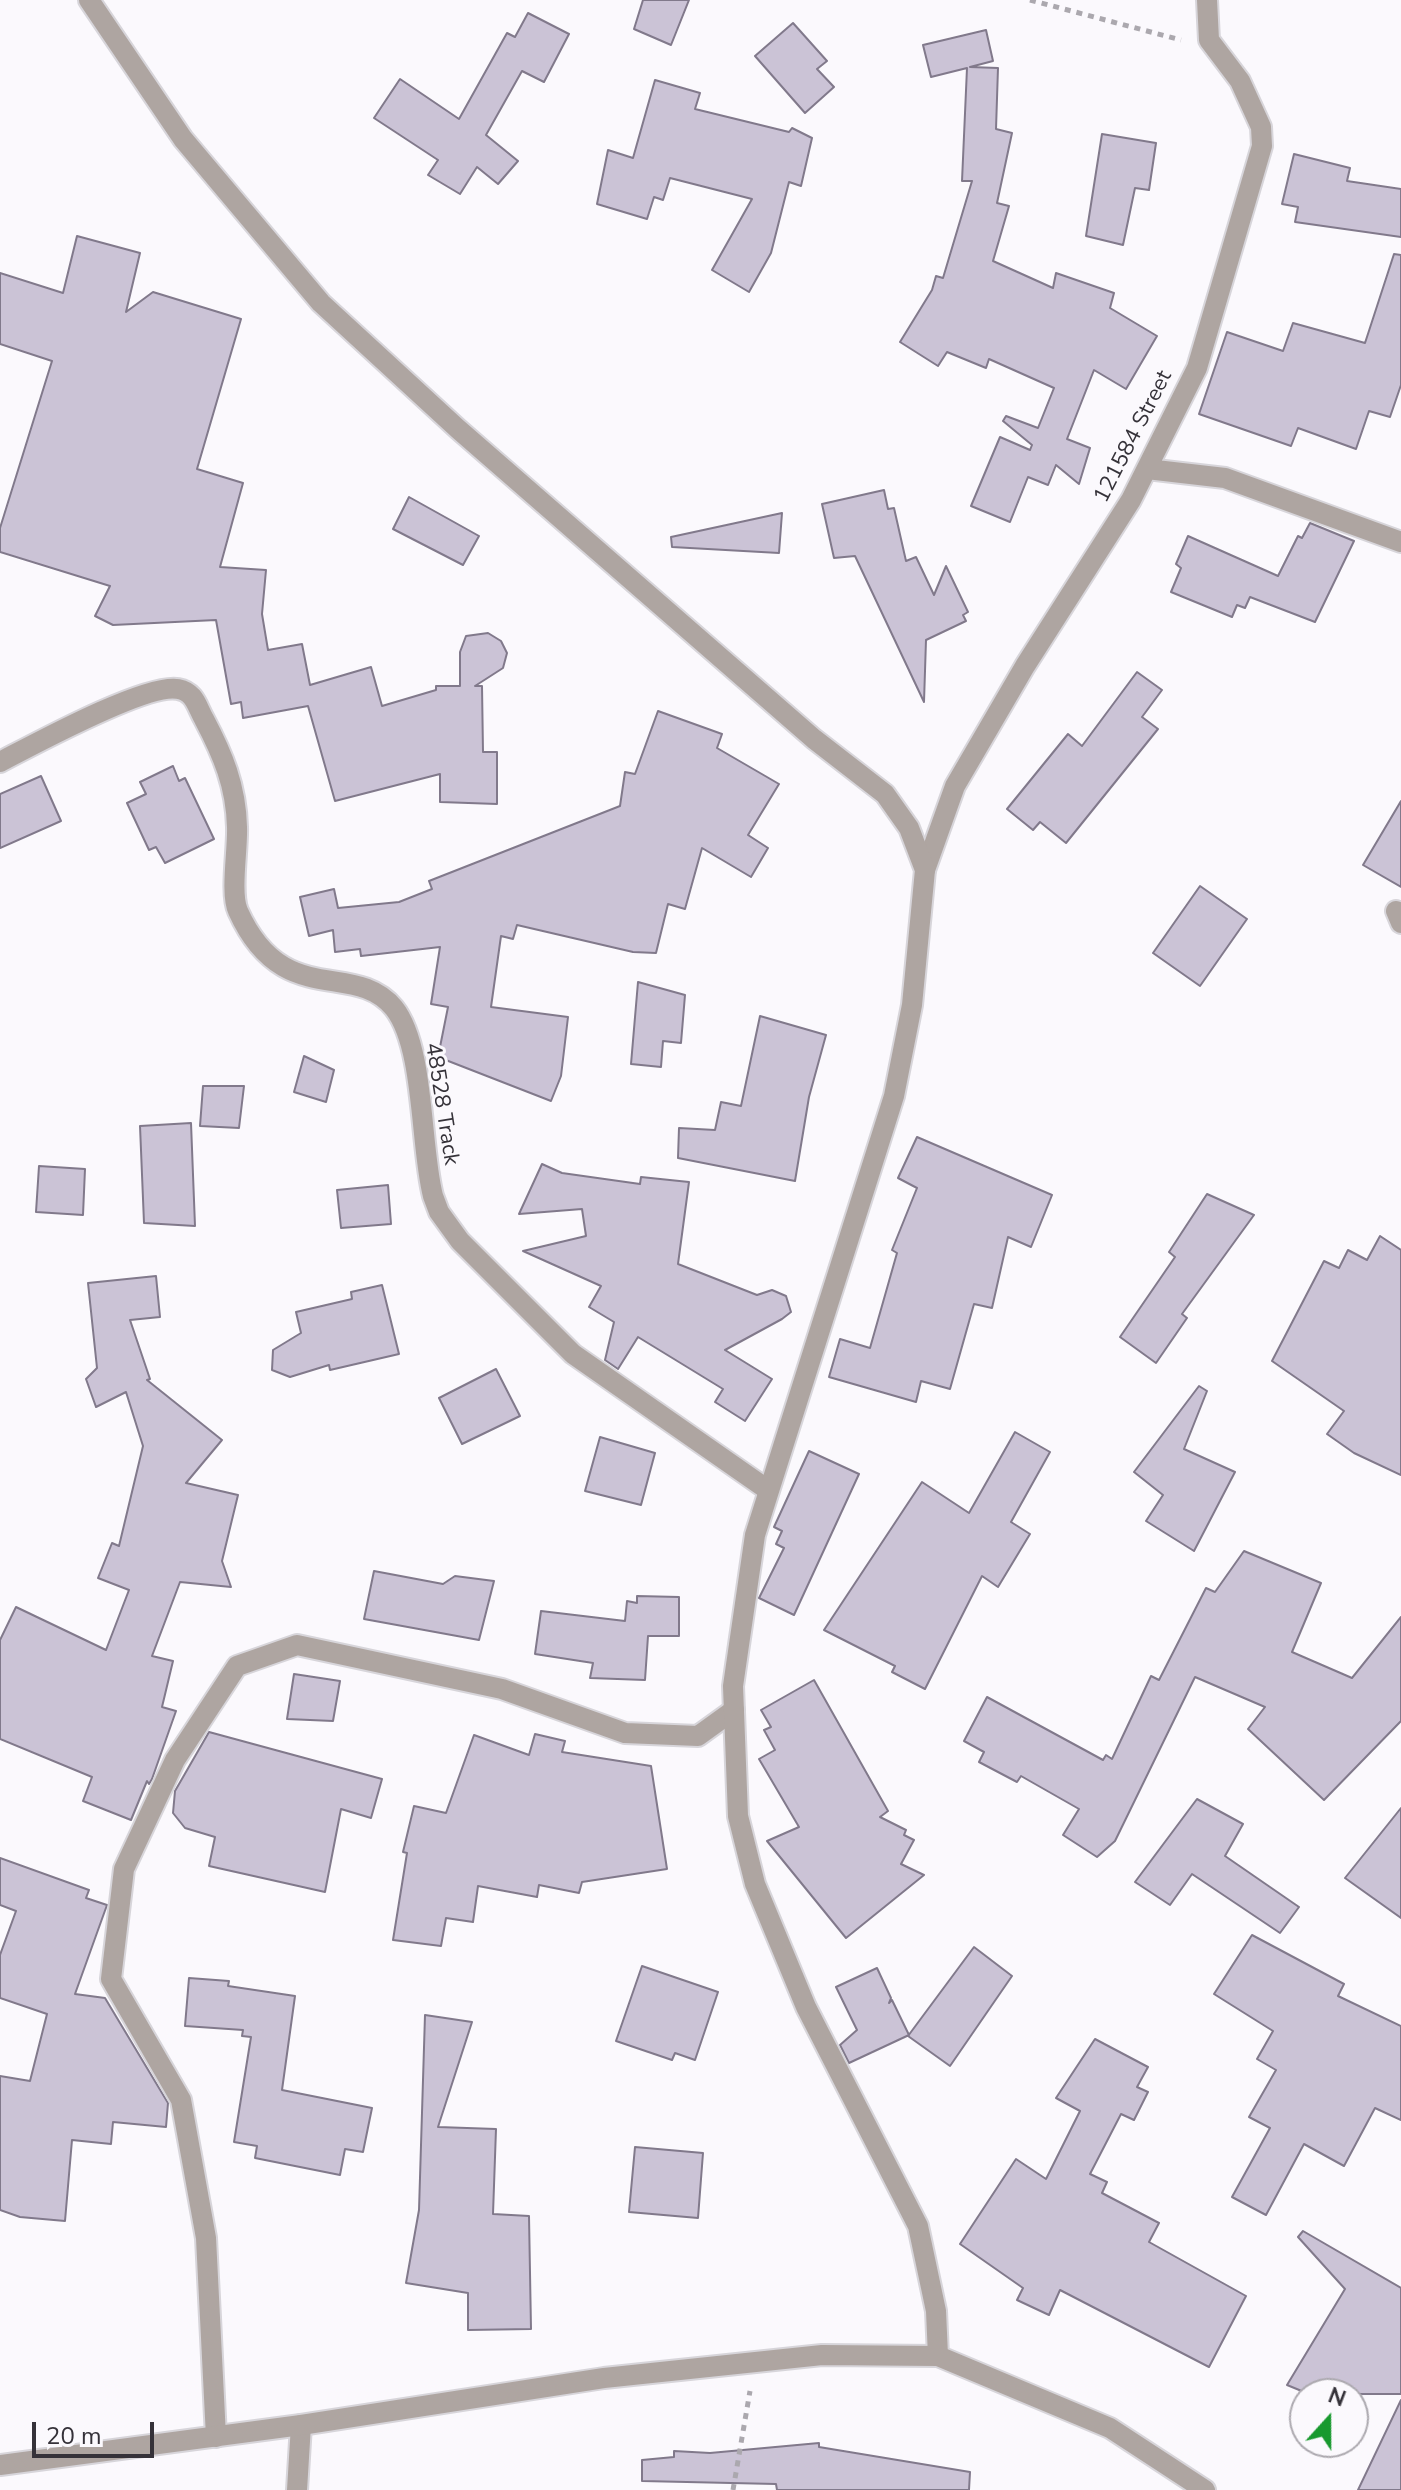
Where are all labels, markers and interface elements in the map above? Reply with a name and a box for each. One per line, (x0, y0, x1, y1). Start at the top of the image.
street label: 121584 Street (1089, 366, 1179, 508)
street label: 48528 Track (418, 1041, 464, 1167)
north arrow (1289, 2378, 1369, 2458)
text: N (1324, 2381, 1350, 2414)
scale bar (36, 2406, 158, 2456)
text: 20 m (46, 2420, 102, 2452)

